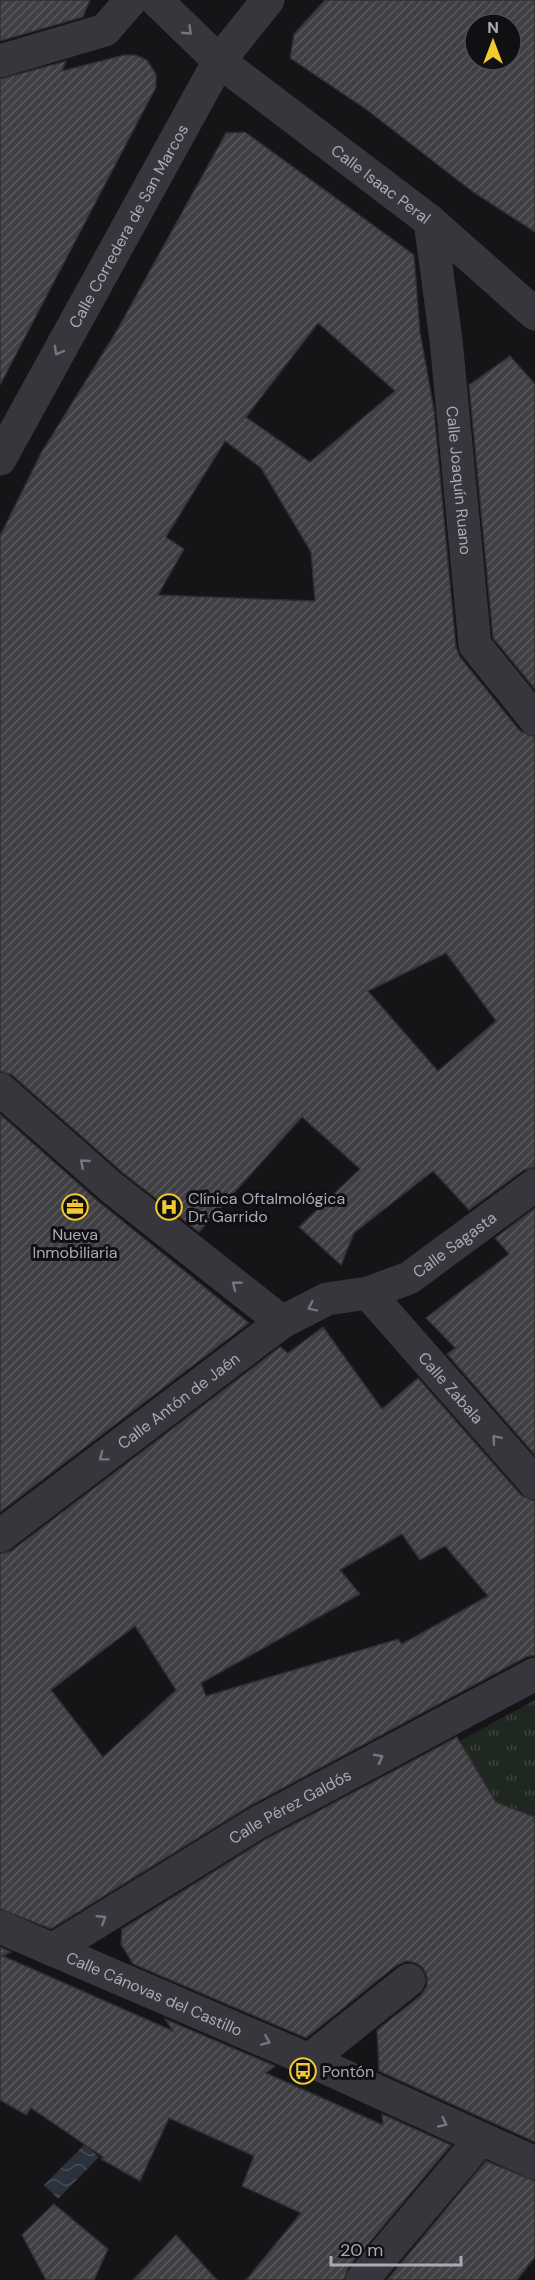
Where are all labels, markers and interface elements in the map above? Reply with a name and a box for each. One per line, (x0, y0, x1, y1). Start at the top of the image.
north arrow (463, 12, 523, 72)
text: N (487, 17, 499, 38)
one-way arrow (180, 23, 191, 34)
street label: Calle Corredera de San Marcos (64, 120, 193, 332)
street label: Calle Isaac Peral (327, 139, 435, 228)
one-way arrow (54, 345, 65, 356)
street label: Calle Joaquín Ruano (442, 405, 477, 556)
one-way arrow (80, 1159, 91, 1170)
place label: Clínica Oftalmológica Dr. Garrido (188, 1188, 345, 1227)
office icon: Nueva Inmobiliaria (60, 1192, 90, 1222)
hospital icon: Clínica Oftalmológica Dr. Garrido (154, 1192, 184, 1222)
street label: Calle Sagasta (408, 1207, 500, 1282)
place label: Nueva Inmobiliaria (32, 1224, 118, 1263)
one-way arrow (232, 1282, 243, 1293)
one-way arrow (307, 1299, 318, 1311)
street label: Calle Antón de Jaén (113, 1347, 244, 1454)
street label: Calle Zabala (414, 1347, 488, 1428)
one-way arrow (493, 1435, 504, 1446)
one-way arrow (99, 1450, 110, 1461)
one-way arrow (373, 1754, 383, 1765)
street label: Calle Pérez Galdós (225, 1764, 355, 1849)
one-way arrow (96, 1915, 106, 1927)
street label: Calle Cánovas del Castillo (63, 1946, 246, 2041)
one-way arrow (259, 2034, 270, 2046)
bus stop icon: Pontón (288, 2056, 318, 2086)
place label: Pontón (322, 2061, 374, 2082)
one-way arrow (437, 2115, 448, 2127)
scale bar (331, 2229, 462, 2267)
text: 20 m (340, 2238, 383, 2262)

